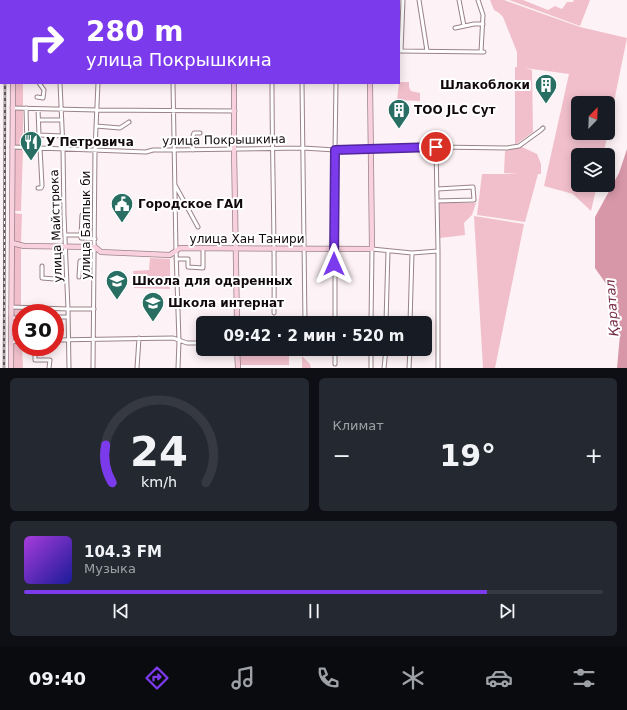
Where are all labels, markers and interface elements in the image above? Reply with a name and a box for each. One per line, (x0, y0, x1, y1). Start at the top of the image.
text: 280 m (86, 15, 183, 48)
icon: right (20, 16, 72, 68)
text: улица Покрышкина (86, 49, 272, 70)
building icon: Шлакоблоки (533, 72, 559, 105)
place label: Шлакоблоки (440, 78, 530, 92)
north arrow (571, 96, 615, 140)
map controls (571, 96, 615, 192)
building icon: ТОО JLC Сут (386, 97, 412, 130)
place label: ТОО JLC Сут (414, 103, 495, 117)
restaurant icon: У Петровича (18, 129, 44, 162)
pin (419, 130, 453, 164)
street label: улица Покрышкина (162, 132, 286, 148)
place label: У Петровича (46, 135, 134, 149)
icon: arrive (425, 136, 447, 158)
button: layers (571, 148, 615, 192)
street label: улица Майстрюка (47, 169, 65, 283)
street label: улица Балпык би (79, 171, 93, 279)
public building icon: Городское ГАИ (109, 191, 135, 224)
place label: Городское ГАИ (138, 197, 243, 211)
street label: улица Хан Танири (190, 232, 304, 246)
position arrow (313, 243, 355, 285)
school or university icon: Школа для одаренных (104, 268, 130, 301)
place label: Школа для одаренных (132, 274, 293, 288)
water label: Қаратал (603, 279, 621, 337)
school or university icon: Школа интернат (140, 290, 166, 323)
place label: Школа интернат (168, 296, 284, 310)
speed limit sign: 30 (12, 304, 64, 356)
text: 09:42 · 2 мин · 520 m (224, 327, 405, 345)
text: Климат (333, 418, 384, 433)
text: 24 (130, 426, 188, 475)
text: 19° (439, 438, 496, 473)
text: − (333, 443, 351, 468)
text: + (585, 443, 603, 468)
text: km/h (141, 473, 177, 489)
text: 104.3 FM (84, 543, 162, 561)
text: Музыка (84, 561, 136, 576)
icon: previous (110, 600, 132, 622)
icon: pause (303, 600, 325, 622)
icon: next (496, 600, 518, 622)
icon: directions (143, 664, 171, 692)
icon: music (229, 664, 257, 692)
icon: phone (314, 664, 342, 692)
icon: climate (399, 664, 427, 692)
icon: car (485, 664, 513, 692)
icon: filters (570, 664, 598, 692)
text: 09:40 (29, 668, 86, 689)

